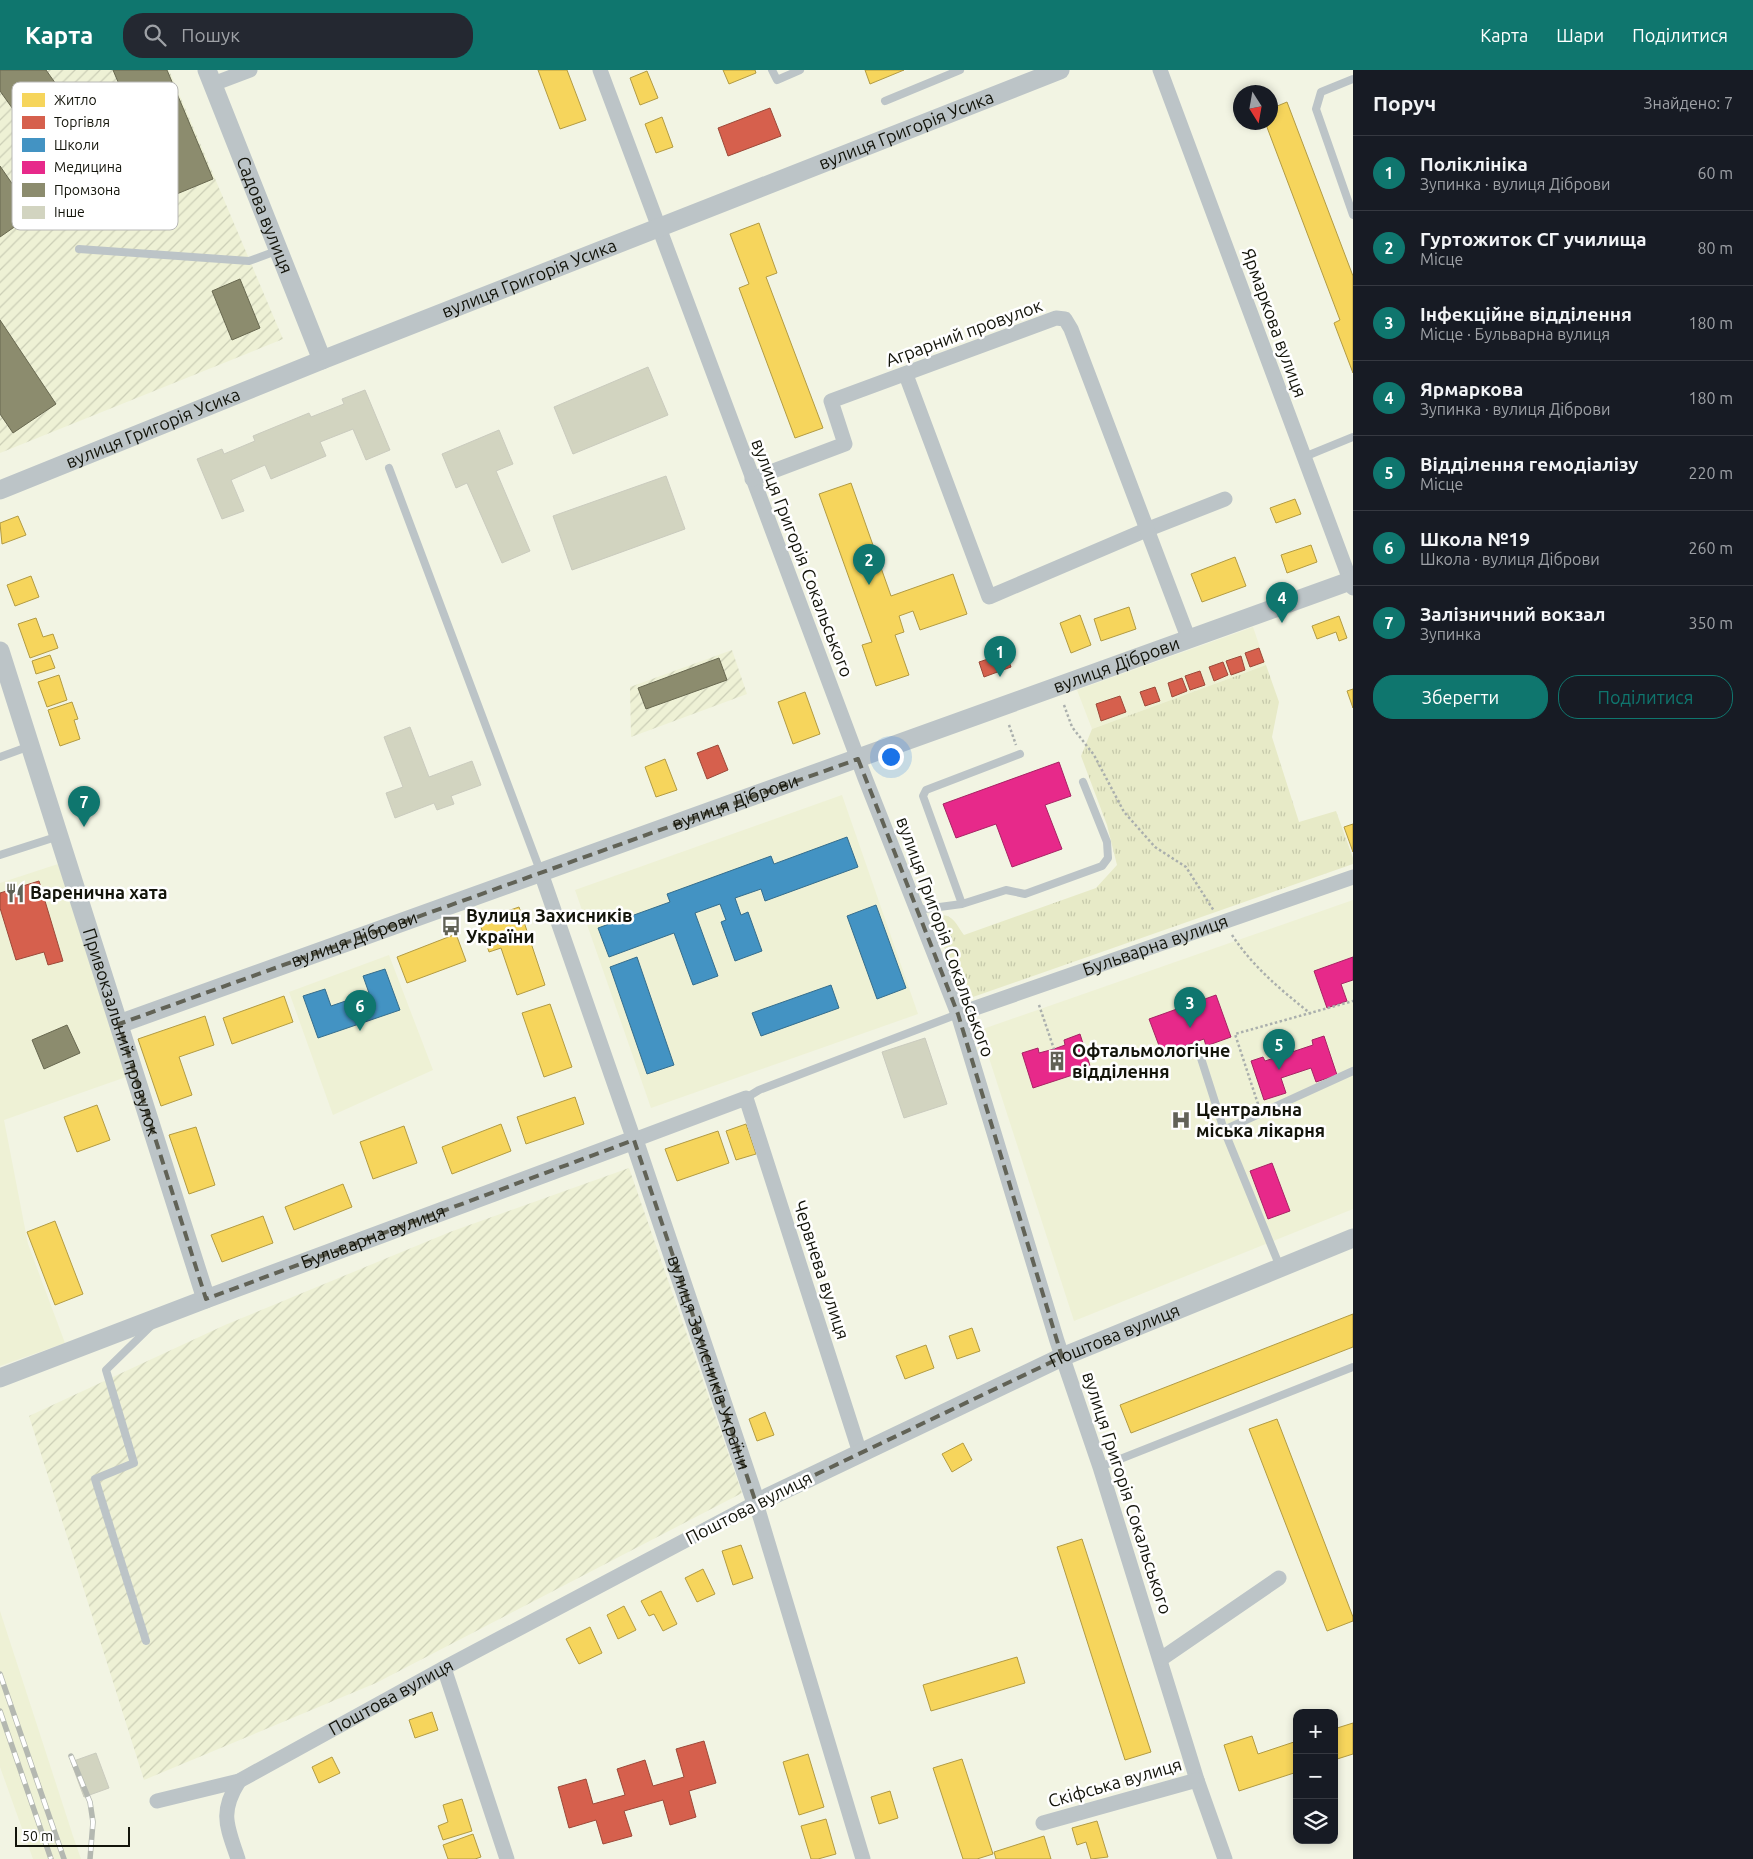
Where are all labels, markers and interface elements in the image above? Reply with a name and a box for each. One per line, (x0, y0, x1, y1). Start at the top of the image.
search box (123, 13, 473, 58)
icon: search (141, 21, 169, 49)
text: Карта (25, 22, 93, 49)
text: Пошук (181, 24, 240, 46)
text: Карта (1480, 25, 1528, 45)
text: Шари (1556, 25, 1604, 45)
text: Поділитися (1632, 25, 1728, 45)
legend (12, 82, 178, 230)
north arrow (1233, 85, 1278, 130)
street label: вулиця Григорія Усика (816, 86, 996, 173)
text: Поруч (1373, 91, 1436, 115)
text: Житло (54, 92, 97, 108)
text: Знайдено: 7 (1644, 94, 1733, 112)
text: Торгівля (54, 114, 110, 130)
text: Школи (54, 137, 99, 153)
street label: Садова вулиця (233, 153, 298, 276)
text: Поліклініка (1420, 153, 1528, 175)
text: Медицина (54, 159, 122, 175)
text: 1 (1384, 164, 1394, 182)
text: 60 m (1697, 164, 1733, 182)
text: Зупинка · вулиця Діброви (1420, 175, 1611, 193)
text: Промзона (54, 182, 121, 198)
text: Інше (54, 204, 85, 220)
text: Гуртожиток СГ училища (1420, 228, 1647, 250)
street label: вулиця Григорія Усика (439, 234, 619, 321)
text: 2 (1384, 239, 1394, 257)
text: 80 m (1697, 239, 1733, 257)
street label: Ярмаркова вулиця (1239, 245, 1311, 400)
text: Місце (1420, 250, 1463, 268)
street label: Аграрний провулок (883, 294, 1045, 370)
text: Інфекційне відділення (1420, 303, 1632, 325)
text: 3 (1384, 314, 1394, 332)
text: 180 m (1688, 314, 1733, 332)
text: Місце · Бульварна вулиця (1420, 325, 1610, 343)
text: Ярмаркова (1420, 378, 1523, 400)
street label: вулиця Григорія Усика (63, 383, 243, 471)
text: 4 (1384, 389, 1394, 407)
text: 180 m (1688, 389, 1733, 407)
text: Зупинка · вулиця Діброви (1420, 400, 1611, 418)
street label: вулиця Григорія Сокальського (748, 436, 858, 680)
text: Відділення гемодіалізу (1420, 453, 1638, 475)
text: 5 (1384, 464, 1394, 482)
text: 220 m (1688, 464, 1733, 482)
text: Місце (1420, 475, 1463, 493)
text: Школа №19 (1420, 528, 1530, 550)
text: 6 (1384, 539, 1394, 557)
text: 260 m (1688, 539, 1733, 557)
pin: 2 (853, 544, 885, 585)
text: Школа · вулиця Діброви (1420, 550, 1600, 568)
pin: 4 (1266, 582, 1298, 623)
text: Залізничний вокзал (1420, 603, 1605, 625)
text: 7 (1384, 614, 1394, 632)
text: 350 m (1688, 614, 1733, 632)
text: Зупинка (1420, 625, 1481, 643)
street label: вулиця Діброви (1050, 632, 1182, 696)
pin: 1 (984, 636, 1016, 677)
button: Зберегти (1373, 675, 1548, 719)
button: Поділитися (1558, 675, 1733, 719)
your location (878, 744, 904, 770)
street label: вулиця Діброви (669, 769, 801, 833)
pin: 7 (68, 786, 100, 827)
street label: вулиця Григорія Сокальського (893, 814, 999, 1059)
restaurant icon: Варенична хата (4, 882, 26, 904)
place label: Варенична хата (30, 882, 168, 902)
place label: Вулиця Захисників України (466, 905, 633, 946)
street label: вулиця Діброви (288, 907, 420, 970)
street label: Бульварна вулиця (1080, 910, 1230, 979)
bus stop icon: Вулиця Захисників України (440, 915, 462, 937)
street label: Привокзальний провулок (80, 925, 165, 1138)
pin: 3 (1174, 987, 1206, 1028)
pin: 6 (344, 990, 376, 1031)
pin: 5 (1263, 1029, 1295, 1070)
place label: Офтальмологічне відділення (1072, 1040, 1230, 1081)
building icon: Офтальмологічне відділення (1046, 1050, 1068, 1072)
place label: Центральна міська лікарня (1196, 1099, 1325, 1140)
hospital icon: Центральна міська лікарня (1170, 1109, 1192, 1131)
street label: Червнева вулиця (790, 1198, 854, 1342)
street label: Бульварна вулиця (298, 1200, 448, 1272)
street label: вулиця Захисників України (664, 1253, 755, 1472)
street label: Поштова вулиця (1046, 1299, 1182, 1371)
street label: вулиця Григорія Сокальського (1079, 1369, 1177, 1616)
street label: Поштова вулиця (682, 1467, 815, 1548)
street label: Поштова вулиця (325, 1654, 456, 1739)
map controls (1293, 1709, 1338, 1844)
button: + (1293, 1709, 1338, 1754)
street label: Скіфська вулиця (1045, 1753, 1184, 1811)
button: − (1293, 1754, 1338, 1799)
button: layers (1293, 1799, 1338, 1844)
scale bar (15, 1824, 130, 1847)
text: 50 m (22, 1828, 53, 1844)

